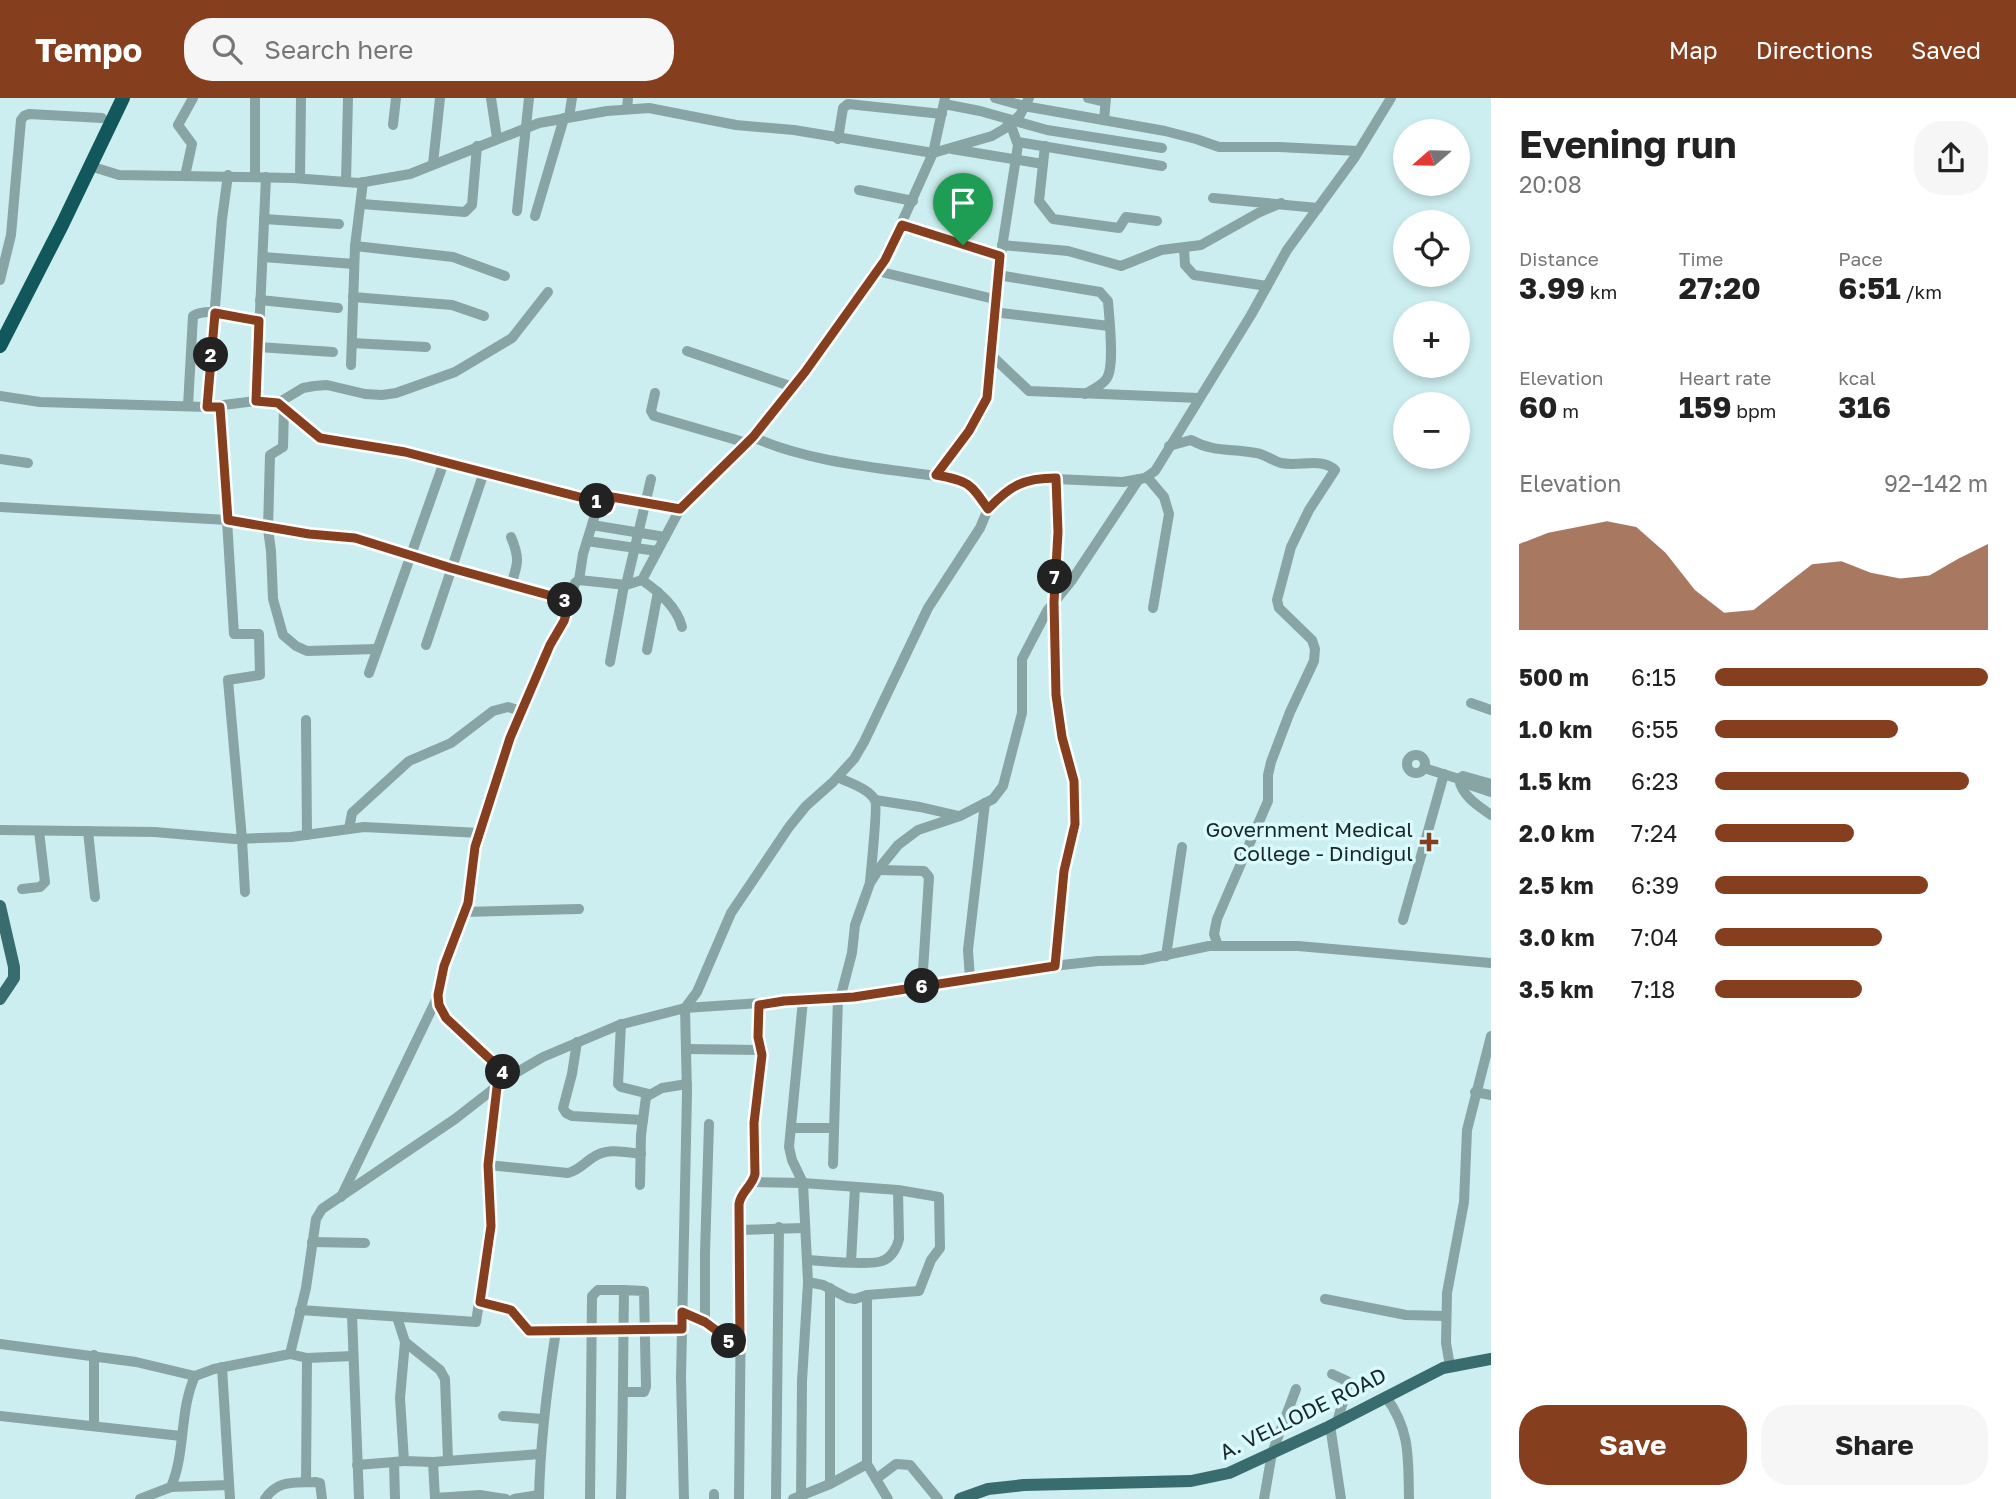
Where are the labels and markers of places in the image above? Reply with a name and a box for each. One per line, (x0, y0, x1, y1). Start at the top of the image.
pin (933, 173, 993, 245)
pin: 2 (194, 338, 228, 372)
pin: 1 (580, 484, 614, 518)
pin: 7 (1038, 560, 1072, 594)
pin: 3 (548, 582, 582, 618)
place label: Government Medical College - Dindigul (1205, 816, 1413, 866)
marker: Government Medical College - Dindigul (1419, 832, 1439, 852)
pin: 6 (904, 968, 940, 1004)
pin: 4 (486, 1054, 520, 1090)
pin: 5 (712, 1324, 746, 1358)

